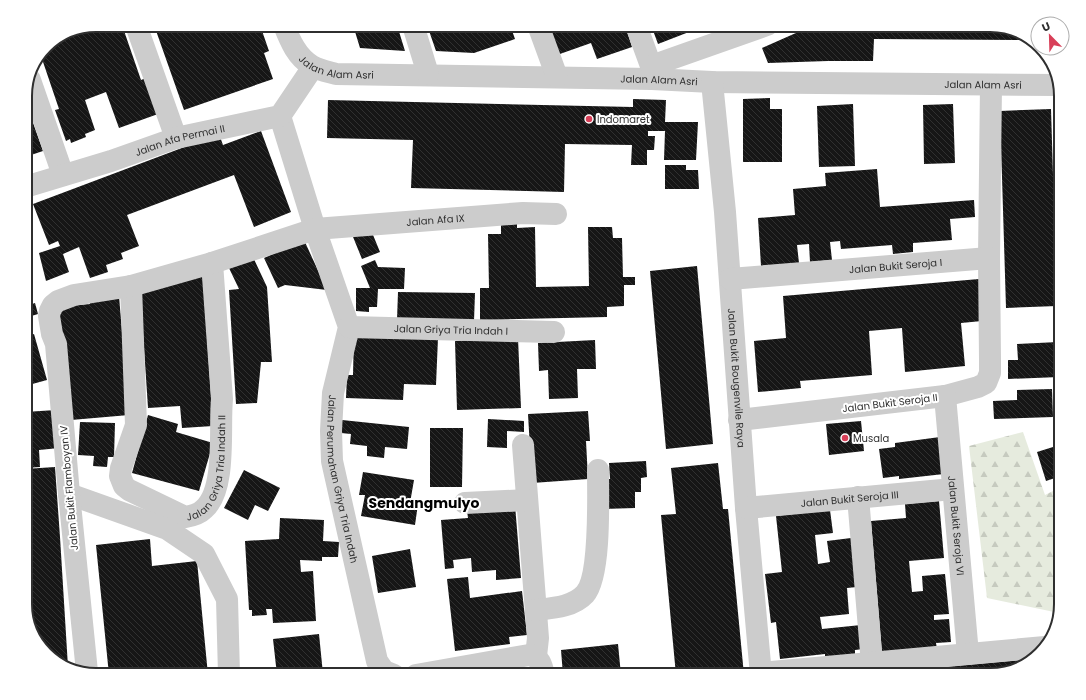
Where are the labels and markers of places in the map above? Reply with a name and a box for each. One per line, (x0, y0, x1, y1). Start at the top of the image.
place label: Indomaret (597, 112, 650, 127)
marker: Indomaret (584, 114, 594, 124)
place label: Musala (853, 431, 889, 446)
marker: Musala (840, 433, 850, 443)

